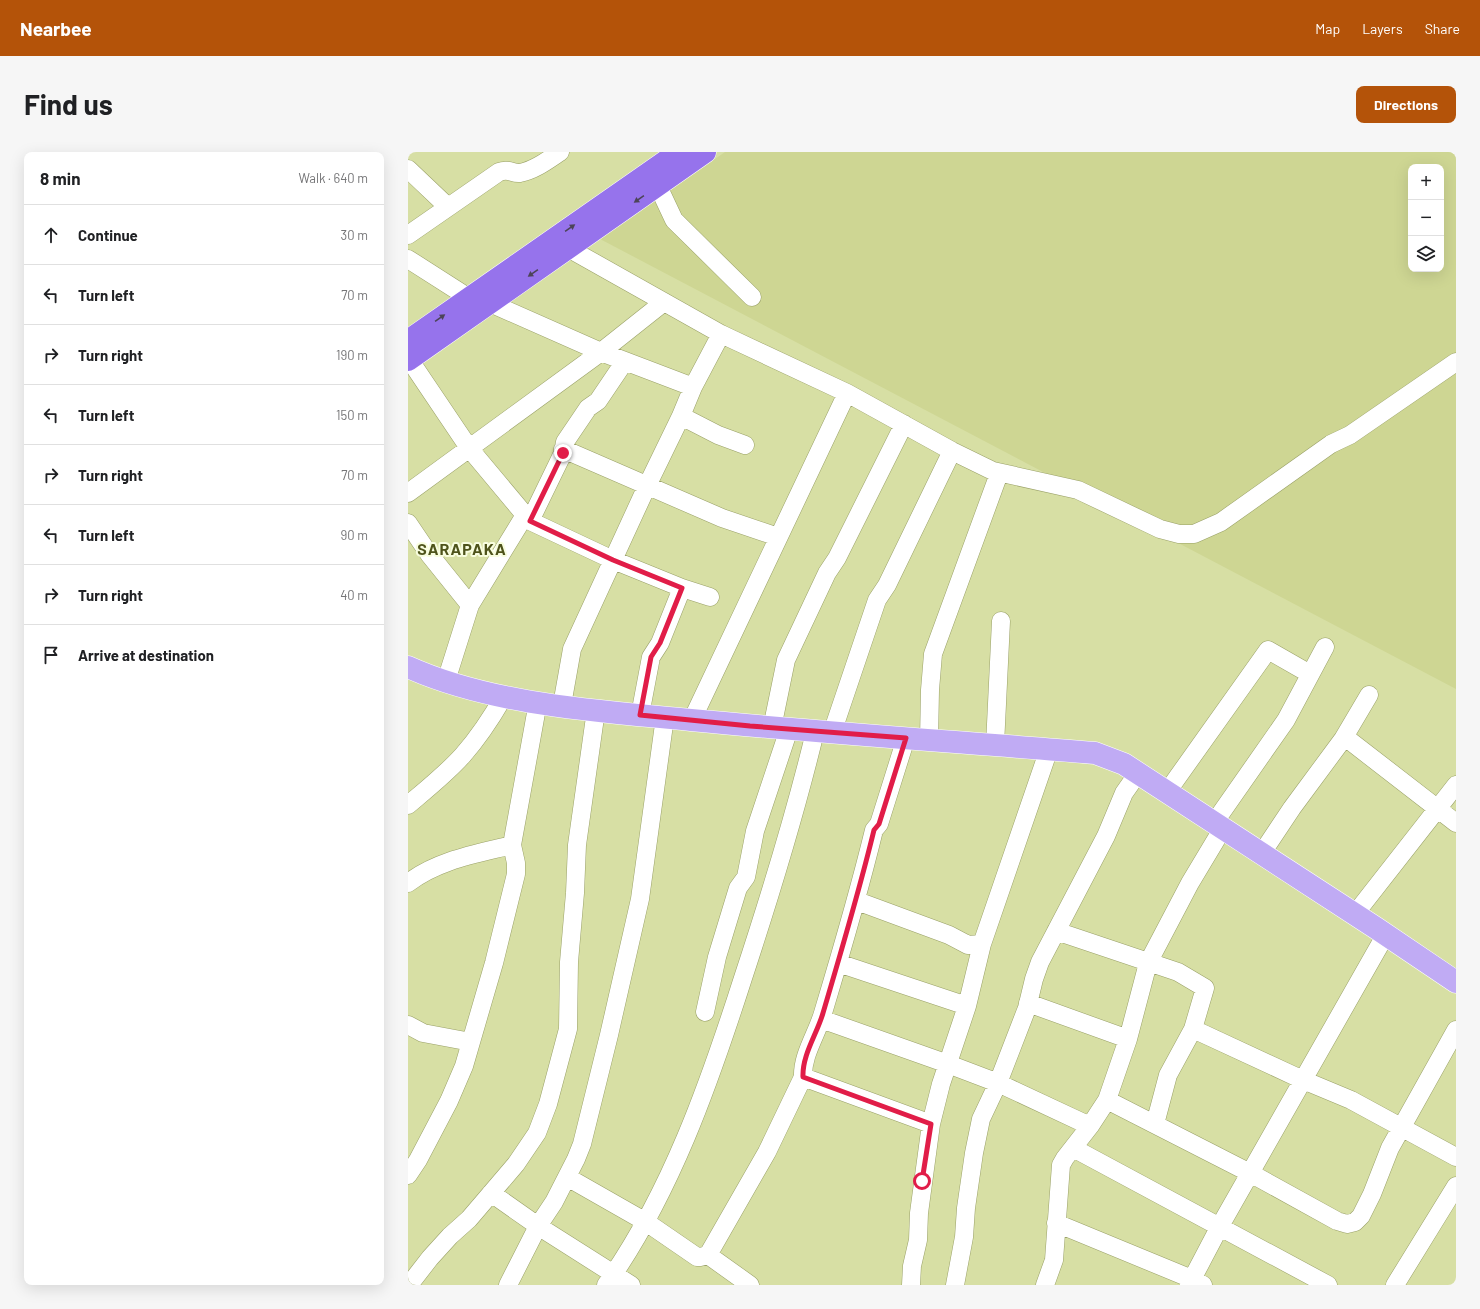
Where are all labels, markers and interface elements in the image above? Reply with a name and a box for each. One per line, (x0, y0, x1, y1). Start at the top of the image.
text: Nearbee (20, 17, 92, 40)
text: Map (1315, 20, 1340, 37)
text: Layers (1362, 20, 1403, 37)
text: Share (1425, 20, 1460, 37)
button: Directions (1356, 86, 1456, 123)
text: Find us (24, 87, 113, 121)
map controls (1408, 164, 1444, 272)
button: + (1408, 164, 1444, 200)
text: 8 min (40, 168, 80, 188)
text: Walk · 640 m (299, 170, 368, 186)
one-way arrow (634, 195, 644, 203)
button: − (1408, 200, 1444, 236)
icon: ahead (40, 224, 62, 246)
one-way arrow (564, 224, 575, 232)
text: Continue (78, 226, 138, 244)
text: 30 m (341, 227, 368, 243)
button: layers (1408, 236, 1444, 272)
one-way arrow (527, 269, 538, 277)
icon: left (40, 284, 62, 306)
text: Turn left (78, 286, 134, 304)
text: 70 m (341, 287, 368, 303)
one-way arrow (435, 314, 445, 322)
icon: right (40, 344, 62, 366)
text: Turn right (78, 346, 143, 364)
text: 190 m (336, 347, 368, 363)
icon: left (40, 404, 62, 426)
text: Turn left (78, 406, 134, 424)
text: 150 m (336, 407, 368, 423)
route end (554, 444, 572, 462)
icon: right (40, 464, 62, 486)
text: Turn right (78, 466, 143, 484)
text: 70 m (341, 467, 368, 483)
icon: left (40, 524, 62, 546)
text: Turn left (78, 526, 134, 544)
text: 90 m (341, 527, 368, 543)
district label: SARAPAKA (417, 539, 507, 558)
icon: right (40, 584, 62, 606)
text: Turn right (78, 586, 143, 604)
text: 40 m (340, 587, 368, 603)
icon: arrive (40, 644, 62, 666)
text: Arrive at destination (78, 646, 214, 664)
route start (913, 1172, 931, 1190)

